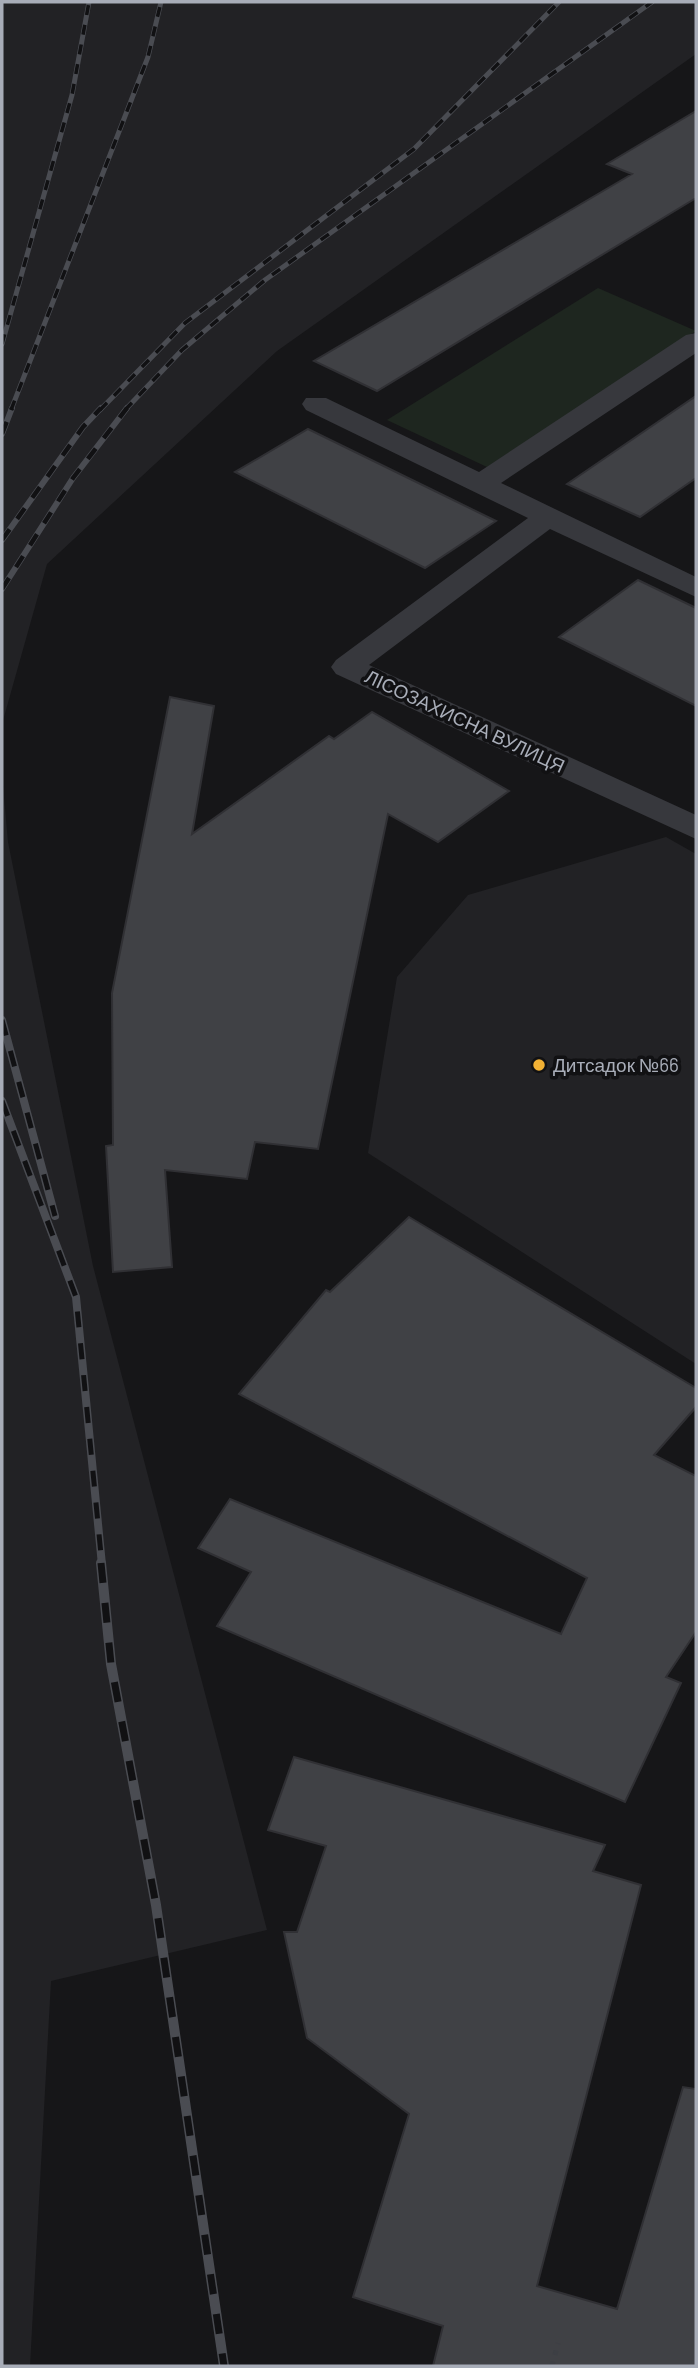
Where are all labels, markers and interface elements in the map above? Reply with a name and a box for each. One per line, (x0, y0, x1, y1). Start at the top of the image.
street label: ЛІСОЗАХИСНА ВУЛИЦЯ (362, 664, 569, 777)
place label: Дитсадок №66 (553, 1053, 679, 1076)
marker: Дитсадок №66 (531, 1057, 547, 1073)

